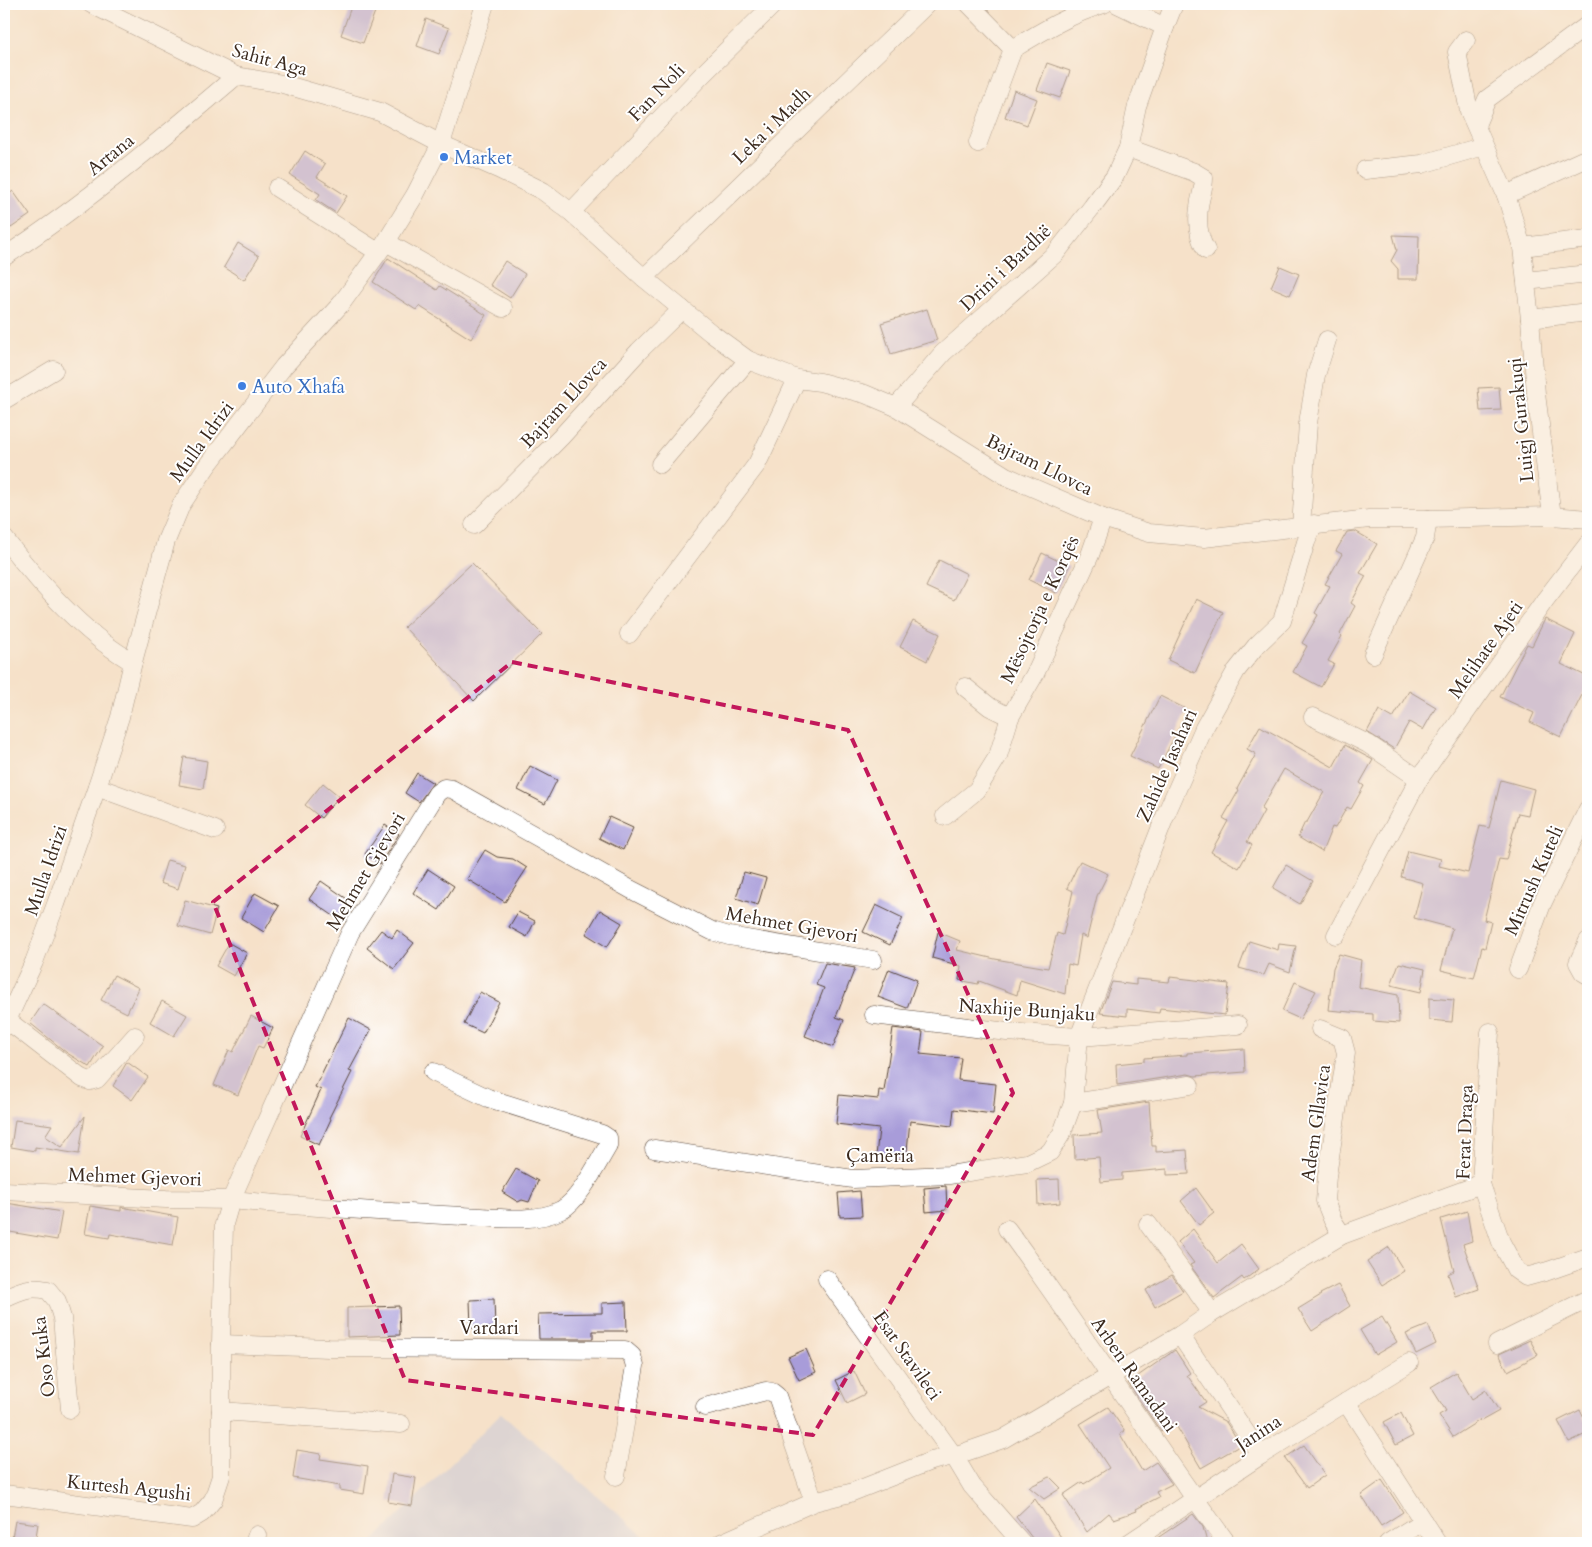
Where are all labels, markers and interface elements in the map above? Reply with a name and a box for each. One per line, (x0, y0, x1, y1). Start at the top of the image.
street label: Sahit Aga (229, 37, 310, 82)
street label: Fan Noli (623, 58, 691, 127)
street label: Leka i Madh (726, 81, 817, 170)
street label: Artana (82, 128, 140, 182)
place label: Market (454, 145, 512, 171)
marker: Market (438, 151, 450, 163)
street label: Drini i Bardhë (954, 218, 1057, 317)
street label: Bajram Llovca (515, 351, 613, 454)
street label: Luigj Gurakuqi (1502, 356, 1540, 483)
place label: Auto Xhafa (252, 374, 345, 400)
marker: Auto Xhafa (236, 380, 248, 392)
street label: Mulla Idrizi (164, 396, 240, 487)
street label: Bajram Llovca (982, 428, 1097, 502)
street label: Mësojtorja e Korqës (994, 531, 1086, 688)
street label: Melihate Ajeti (1442, 595, 1529, 704)
street label: Zahide Jasahari (1130, 705, 1203, 826)
street label: Mehmet Gjevori (320, 807, 411, 936)
street label: Mitrush Kuteli (1498, 821, 1570, 940)
street label: Mulla Idrizi (18, 822, 74, 919)
street label: Mehmet Gjevori (724, 901, 860, 949)
street label: Naxhije Bunjaku (958, 992, 1096, 1028)
street label: Adem Gllavica (1295, 1063, 1337, 1183)
street label: Ferat Draga (1450, 1084, 1480, 1180)
street label: Çamëria (846, 1143, 914, 1169)
street label: Mehmet Gjevori (68, 1162, 202, 1192)
street label: Esat Stavileci (867, 1306, 948, 1405)
street label: Arben Ramadani (1085, 1312, 1184, 1437)
street label: Oso Kuka (26, 1315, 62, 1399)
street label: Vardari (459, 1315, 519, 1341)
street label: Janina (1228, 1408, 1287, 1459)
street label: Kurtesh Agushi (66, 1469, 192, 1507)

